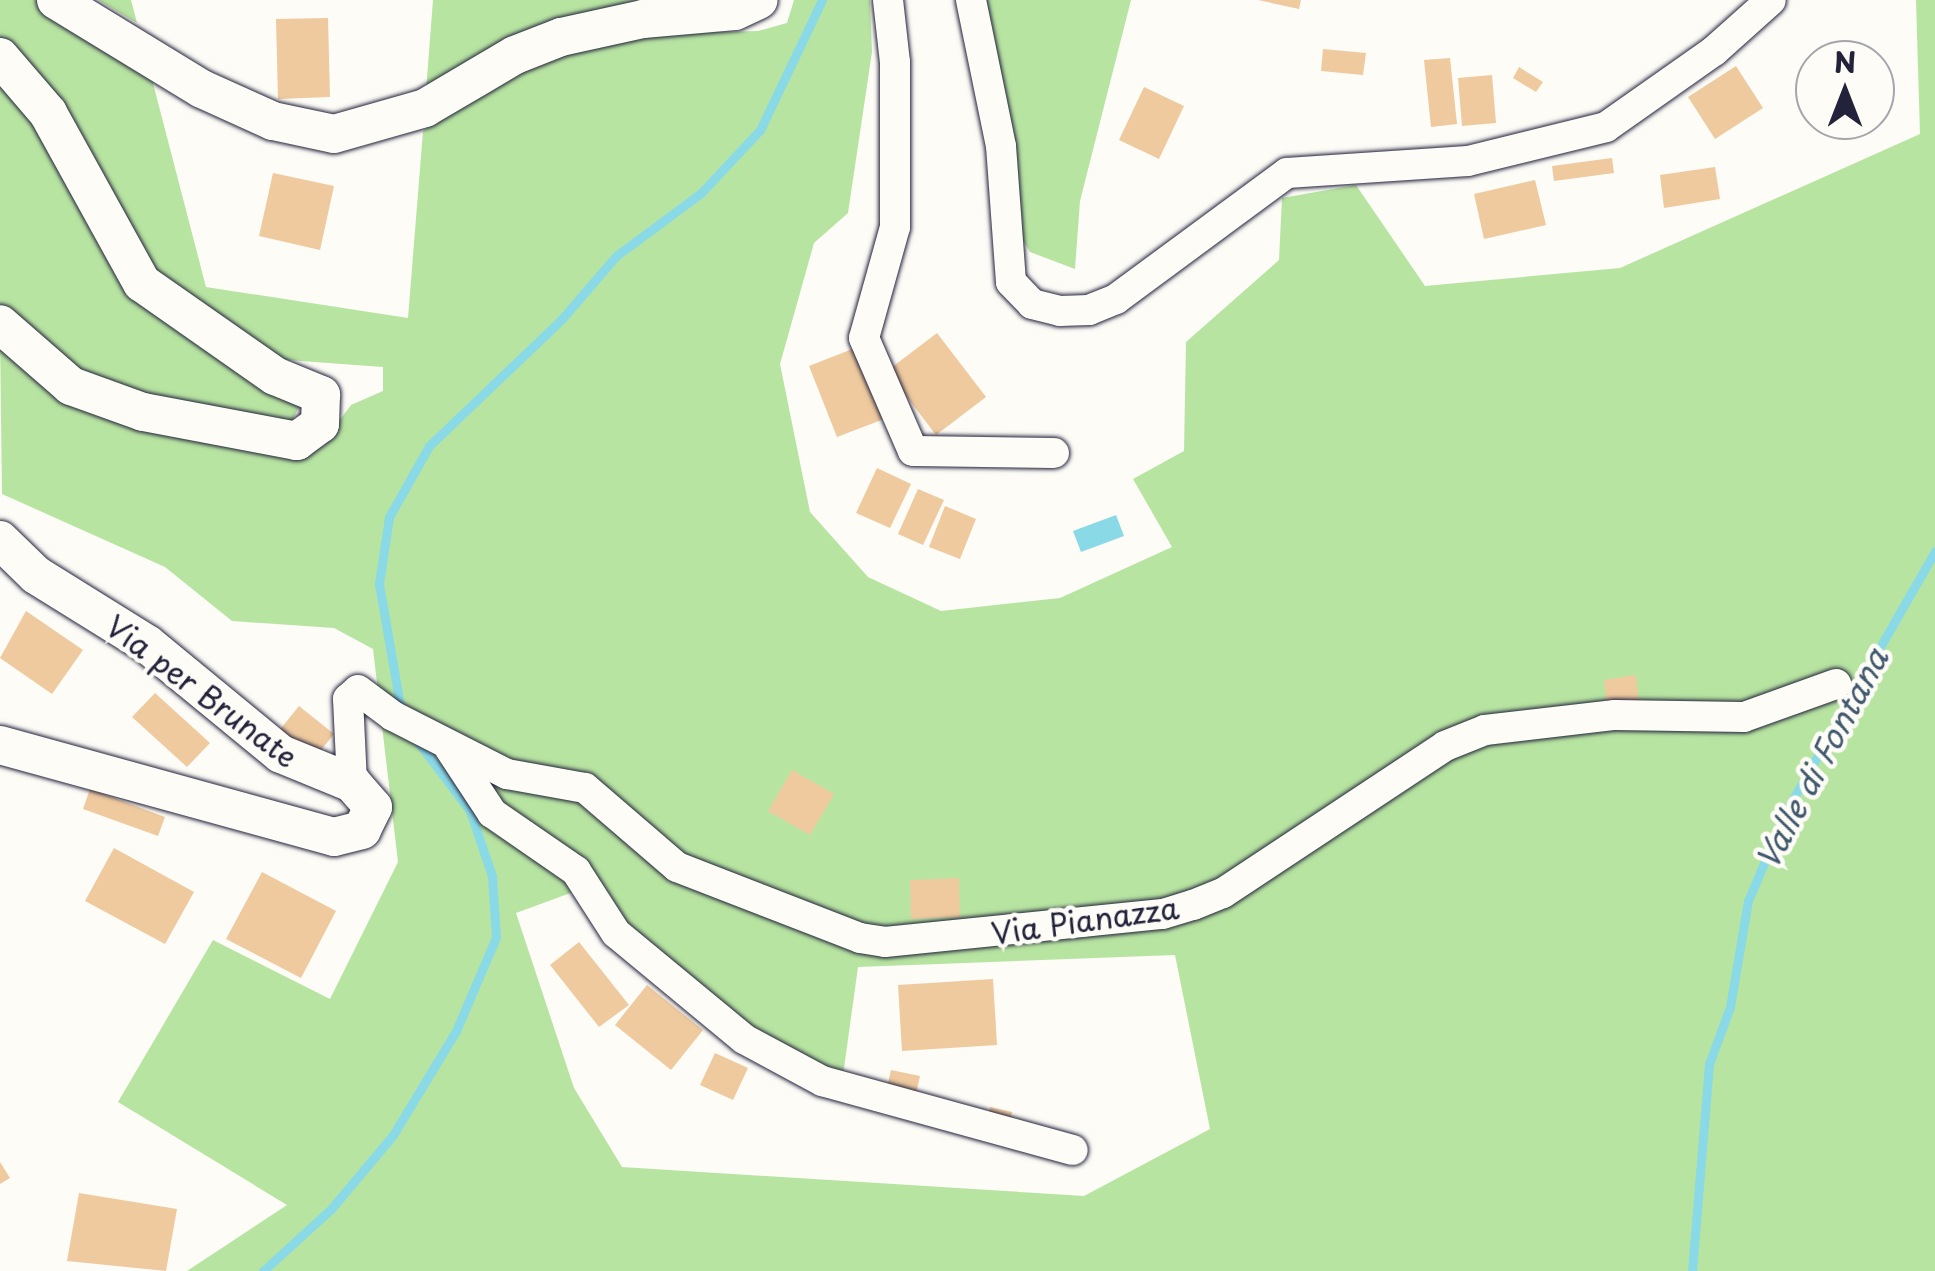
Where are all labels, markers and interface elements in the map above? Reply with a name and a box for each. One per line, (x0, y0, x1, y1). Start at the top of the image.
north arrow (1795, 40, 1895, 140)
text: N (1834, 40, 1856, 83)
street label: Via per Brunate (99, 607, 305, 775)
water label: Valle di Fontana (1746, 640, 1896, 876)
street label: Via Pianazza (989, 889, 1181, 951)

